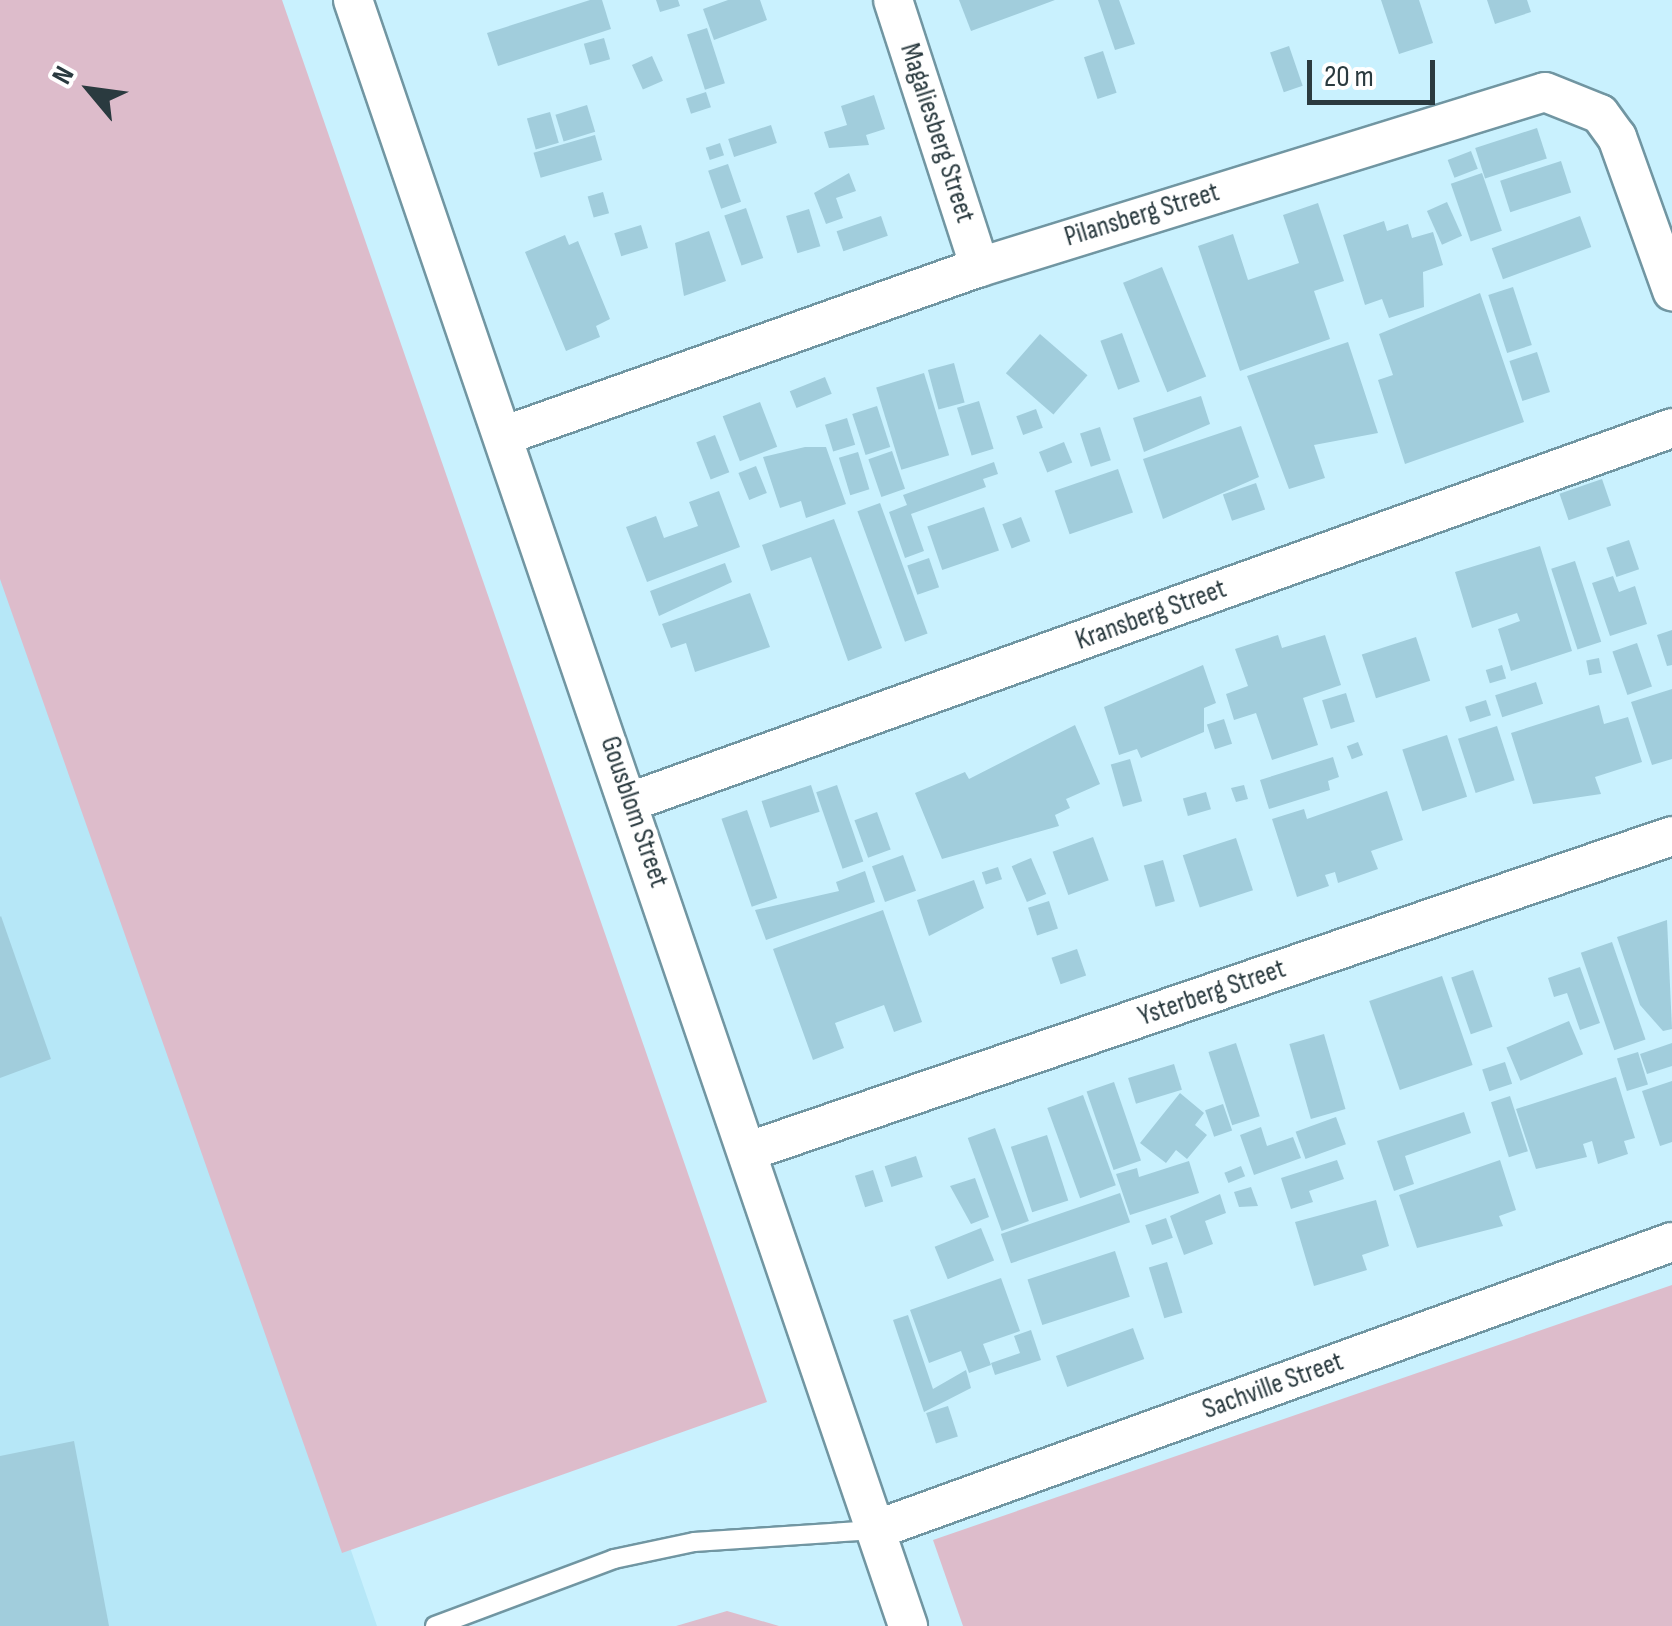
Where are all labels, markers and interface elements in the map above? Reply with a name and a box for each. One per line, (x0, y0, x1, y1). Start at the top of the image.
street label: Magaliesberg Street (892, 39, 982, 227)
north arrow (40, 40, 140, 140)
scale bar (1312, 40, 1440, 102)
text: 20 m (1324, 59, 1374, 95)
text: N (45, 61, 81, 90)
street label: Pilansberg Street (1061, 176, 1223, 254)
street label: Kransberg Street (1071, 572, 1231, 658)
street label: Gousblom Street (592, 732, 676, 892)
street label: Ysterberg Street (1134, 952, 1290, 1034)
street label: Sachville Street (1198, 1345, 1348, 1427)

